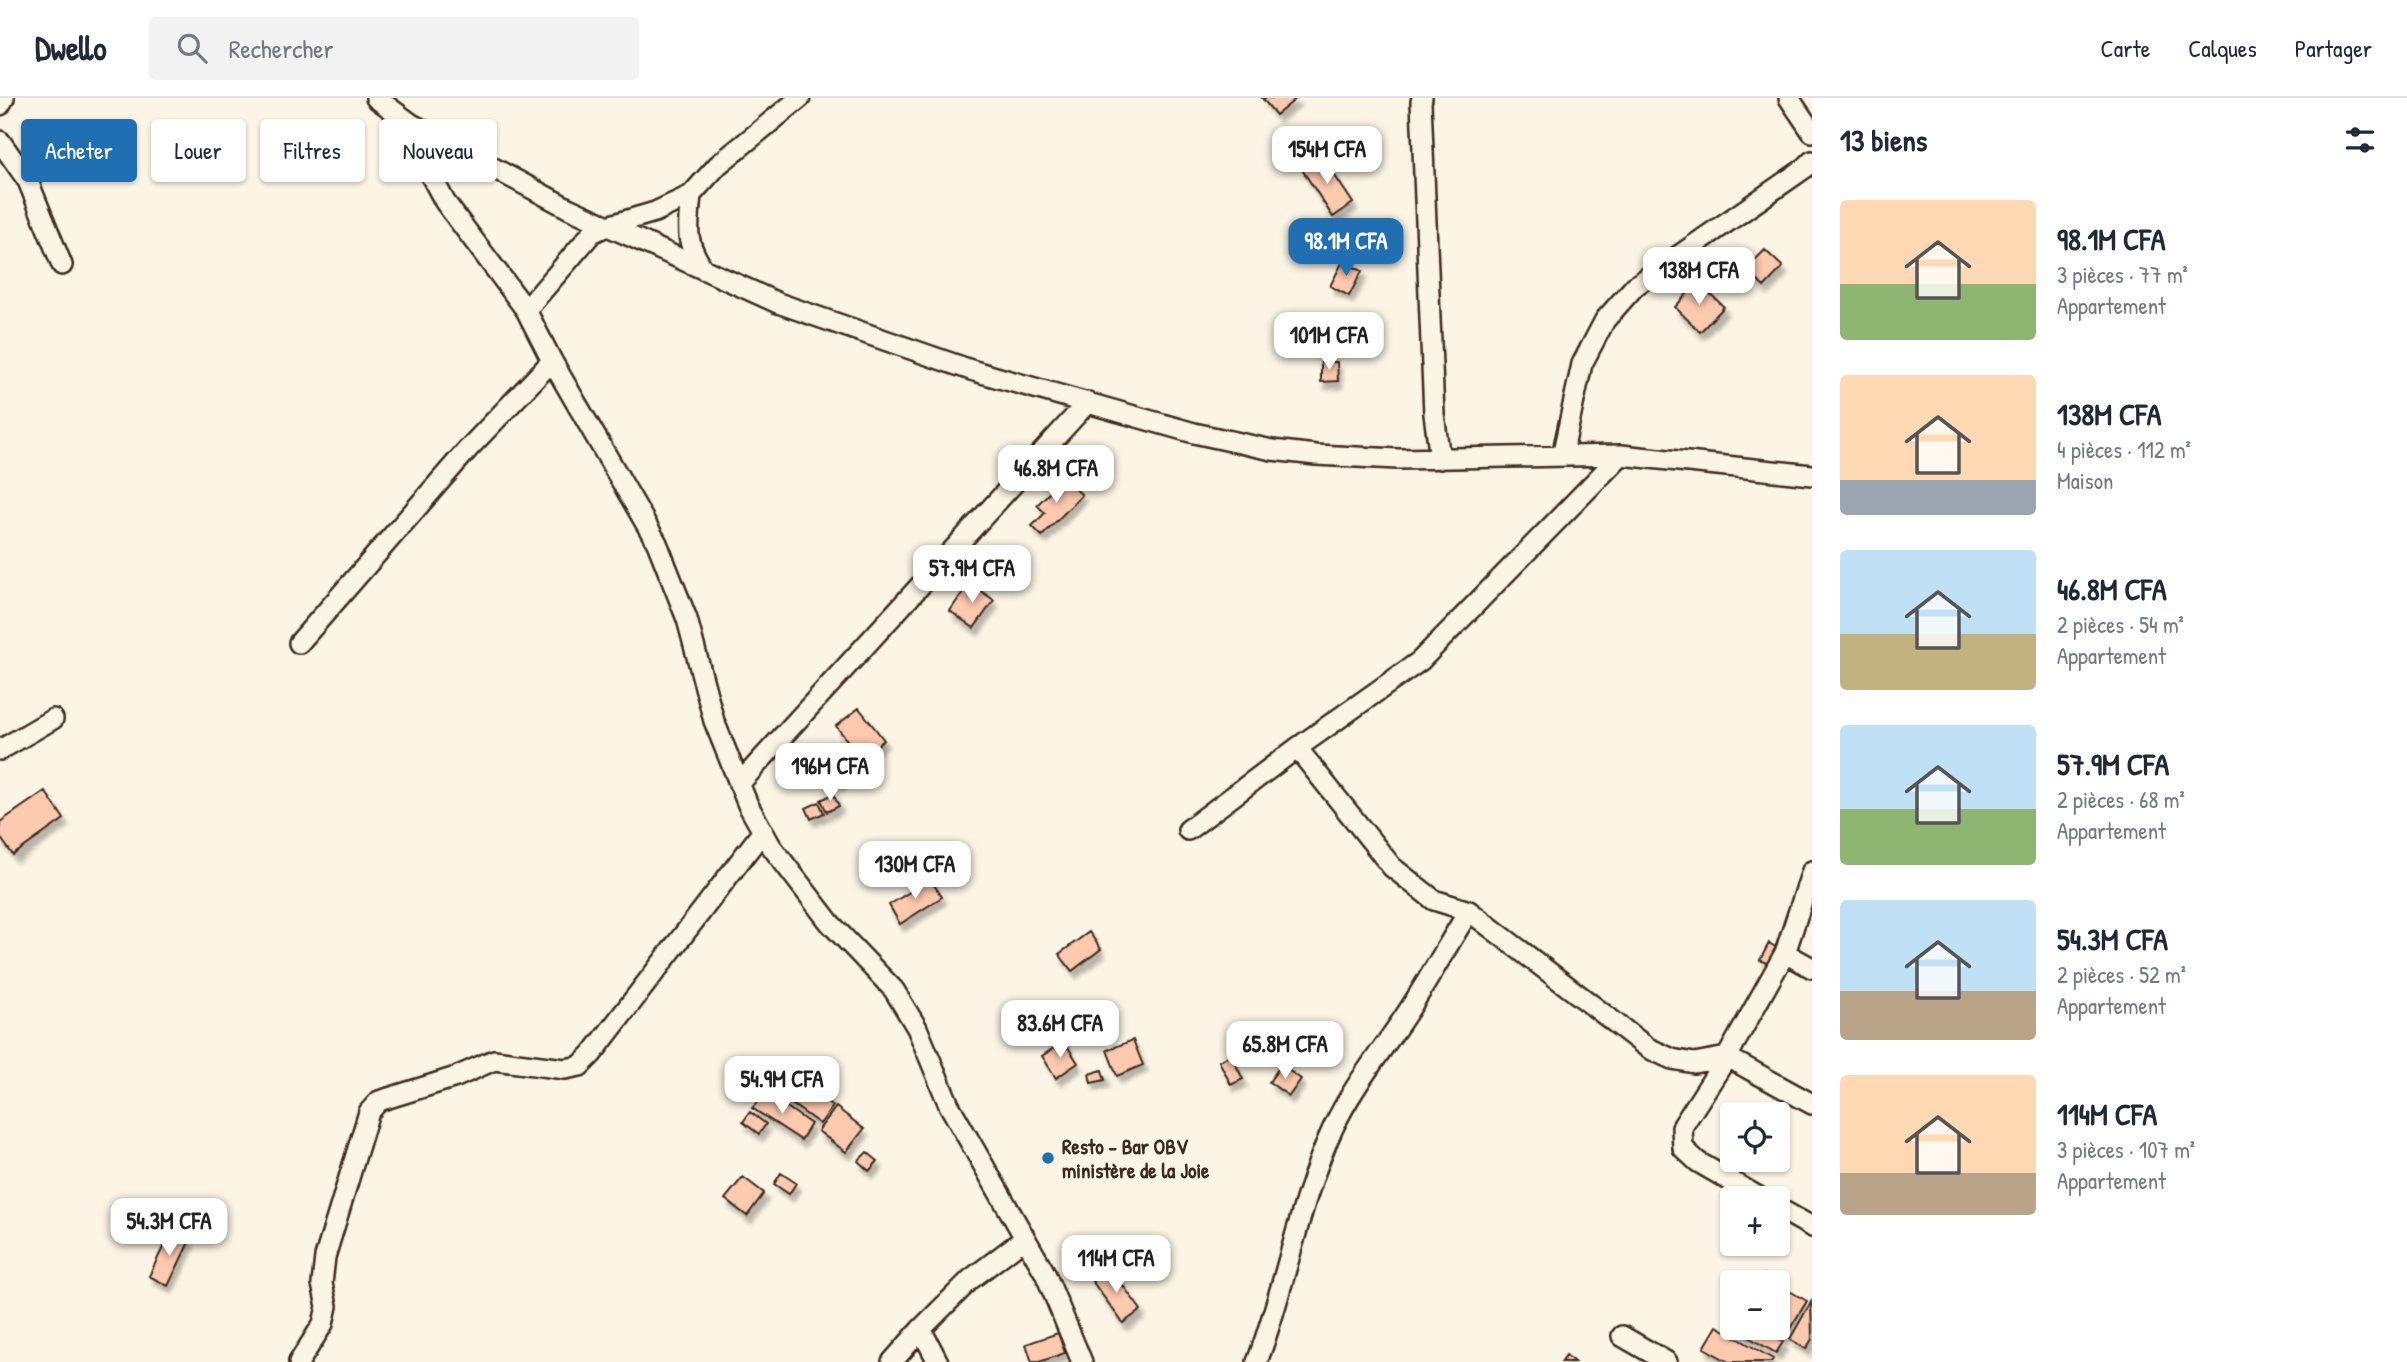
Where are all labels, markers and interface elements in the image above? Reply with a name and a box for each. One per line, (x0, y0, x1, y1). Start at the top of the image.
search box (149, 17, 639, 80)
text: Dwello (35, 26, 107, 70)
icon: search (173, 29, 211, 67)
text: Rechercher (229, 31, 334, 66)
text: Carte (2101, 32, 2150, 64)
text: Calques (2188, 32, 2257, 64)
text: Partager (2295, 32, 2372, 64)
chip: Acheter (21, 119, 137, 182)
chip: Louer (151, 119, 246, 182)
chip: Filtres (260, 119, 365, 182)
chip: Nouveau (379, 119, 497, 182)
text: 13 biens (1840, 120, 1927, 160)
icon: filters (2341, 121, 2379, 159)
pin: 154M CFA (1255, 126, 1399, 186)
text: 154M CFA (1288, 133, 1366, 164)
pin: 98.1M CFA (1266, 218, 1426, 278)
text: 98.1M CFA (2057, 219, 2165, 259)
text: 98.1M CFA (1304, 225, 1388, 256)
icon: home (1896, 228, 1980, 312)
pin: 138M CFA (1627, 248, 1771, 307)
text: 138M CFA (1659, 254, 1739, 285)
text: 3 pièces · 77 m² (2057, 259, 2188, 290)
text: Appartement (2057, 290, 2166, 321)
pin: 101M CFA (1257, 313, 1401, 372)
text: 101M CFA (1290, 319, 1368, 350)
text: 138M CFA (2057, 394, 2161, 434)
icon: home (1896, 403, 1980, 487)
text: 4 pièces · 112 m² (2057, 434, 2191, 465)
pin: 46.8M CFA (976, 446, 1136, 505)
text: 46.8M CFA (1014, 452, 1098, 483)
text: Maison (2057, 465, 2113, 496)
pin: 57.9M CFA (892, 546, 1052, 605)
text: 57.9M CFA (929, 552, 1015, 583)
text: 46.8M CFA (2057, 569, 2167, 609)
icon: home (1896, 578, 1980, 662)
text: 2 pièces · 54 m² (2057, 609, 2184, 640)
text: Appartement (2057, 640, 2166, 671)
pin: 196M CFA (758, 744, 902, 803)
text: 57.9M CFA (2057, 744, 2169, 784)
text: 196M CFA (791, 750, 869, 781)
icon: home (1896, 753, 1980, 837)
text: 2 pièces · 68 m² (2057, 784, 2185, 815)
text: Appartement (2057, 815, 2166, 846)
pin: 130M CFA (843, 842, 987, 901)
text: 130M CFA (875, 848, 955, 879)
text: 54.3M CFA (2057, 919, 2168, 959)
icon: home (1896, 928, 1980, 1012)
text: 2 pièces · 52 m² (2057, 959, 2186, 990)
text: Appartement (2057, 990, 2166, 1021)
pin: 83.6M CFA (980, 1000, 1140, 1060)
text: 83.6M CFA (1017, 1007, 1103, 1038)
pin: 65.8M CFA (1205, 1021, 1365, 1081)
text: 65.8M CFA (1242, 1028, 1328, 1059)
pin: 54.9M CFA (702, 1056, 862, 1116)
text: 54.9M CFA (740, 1063, 824, 1094)
text: 114M CFA (2057, 1094, 2157, 1134)
map controls (1720, 1102, 1790, 1340)
button: locate (1720, 1102, 1790, 1172)
icon: home (1896, 1103, 1980, 1187)
place label: Resto - Bar OBV ministère de la Joie (1062, 1132, 1210, 1185)
text: 3 pièces · 107 m² (2057, 1134, 2195, 1165)
marker: Resto - Bar OBV ministère de la Joie (1040, 1150, 1056, 1166)
text: Appartement (2057, 1165, 2166, 1196)
button: + (1720, 1186, 1790, 1256)
pin: 54.3M CFA (89, 1198, 249, 1258)
text: 54.3M CFA (126, 1205, 212, 1236)
pin: 114M CFA (1044, 1236, 1188, 1295)
text: 114M CFA (1078, 1242, 1154, 1273)
button: − (1720, 1270, 1790, 1340)

